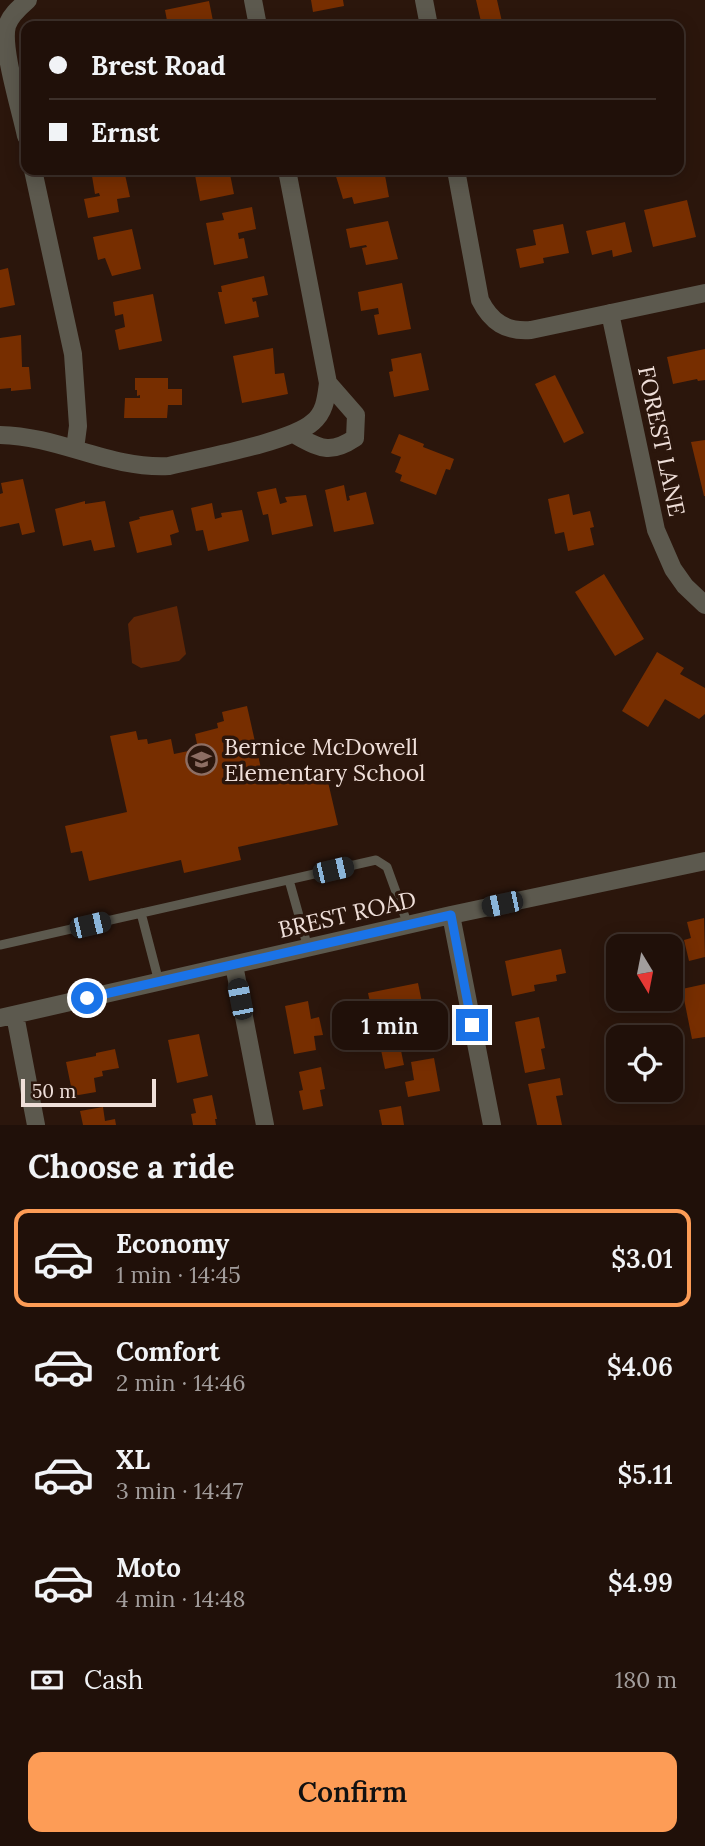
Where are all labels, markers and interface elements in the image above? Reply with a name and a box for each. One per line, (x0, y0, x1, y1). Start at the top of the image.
text: Brest Road (91, 49, 226, 82)
text: Ernst (91, 116, 160, 149)
street label: FOREST LANE (632, 363, 692, 519)
place label: Bernice McDowell Elementary School (224, 732, 425, 787)
school or university icon: Bernice McDowell Elementary School (184, 742, 218, 776)
car (311, 855, 356, 885)
street label: BREST ROAD (275, 884, 419, 944)
car (480, 889, 525, 919)
car (68, 910, 113, 940)
north arrow (606, 934, 682, 1012)
map controls (606, 934, 683, 1102)
car (226, 976, 255, 1022)
route start (71, 982, 103, 1014)
callout: 1 min (332, 1000, 448, 1050)
route end (456, 1009, 488, 1041)
text: 1 min (361, 1011, 419, 1040)
button: locate (606, 1025, 683, 1102)
scale bar (21, 1076, 156, 1108)
text: 50 m (32, 1079, 76, 1103)
text: Choose a ride (28, 1146, 235, 1187)
icon: car (32, 1227, 95, 1290)
text: Economy (116, 1227, 229, 1260)
text: $3.01 (611, 1242, 673, 1275)
text: 1 min · 14:45 (116, 1260, 241, 1289)
icon: car (32, 1335, 95, 1398)
text: Comfort (116, 1335, 220, 1368)
text: $4.06 (607, 1350, 673, 1383)
text: 2 min · 14:46 (116, 1368, 246, 1397)
icon: car (32, 1443, 95, 1506)
text: XL (116, 1443, 150, 1476)
text: $5.11 (618, 1458, 673, 1491)
text: 3 min · 14:47 (116, 1476, 243, 1505)
icon: car (32, 1551, 95, 1614)
text: Moto (116, 1551, 181, 1584)
text: $4.99 (608, 1566, 673, 1599)
text: 4 min · 14:48 (116, 1584, 245, 1613)
icon: cash (28, 1661, 66, 1699)
text: Cash (84, 1663, 143, 1696)
text: 180 m (615, 1665, 677, 1694)
button: Confirm (28, 1752, 677, 1832)

